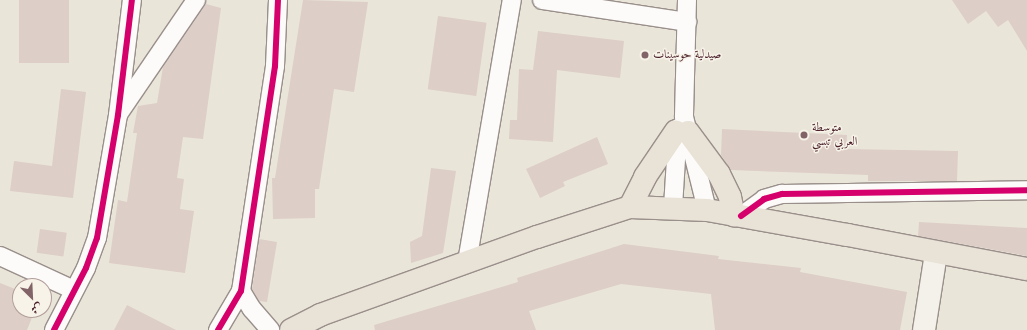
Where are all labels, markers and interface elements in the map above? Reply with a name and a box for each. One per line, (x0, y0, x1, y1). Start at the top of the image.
place label: صيدلية حوسينات (653, 48, 721, 62)
marker: صيدلية حوسينات (640, 50, 650, 60)
place label: متوسطة العربي تبسي (812, 121, 857, 149)
marker: متوسطة العربي تبسي (799, 130, 809, 140)
north arrow (12, 278, 52, 318)
text: ش (29, 299, 45, 318)

